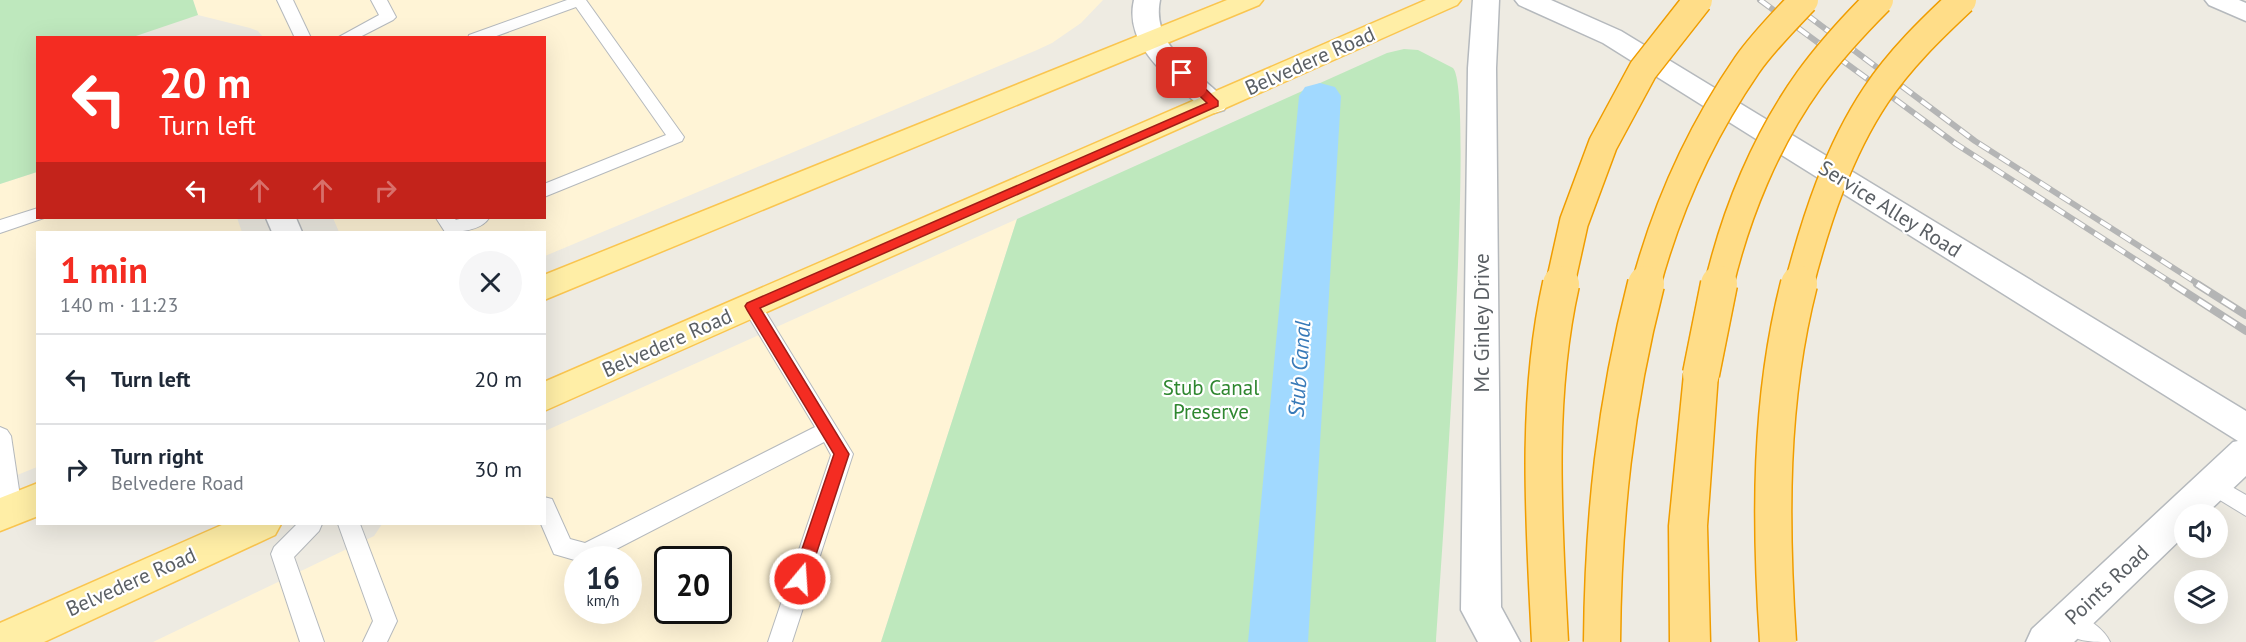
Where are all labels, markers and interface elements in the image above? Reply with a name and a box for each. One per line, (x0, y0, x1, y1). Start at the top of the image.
street label: Belvedere Road (1241, 20, 1379, 101)
pin (1156, 47, 1207, 98)
text: 20 m (159, 55, 251, 110)
icon: arrive (1165, 56, 1198, 89)
icon: left (60, 60, 138, 138)
text: Turn left (159, 108, 256, 142)
street label: Service Alley Road (1814, 154, 1967, 263)
icon: left (180, 174, 213, 207)
icon: ahead (243, 174, 276, 207)
icon: ahead (306, 174, 339, 207)
icon: right (369, 174, 402, 207)
text: 1 min (60, 246, 148, 293)
button: close (459, 251, 522, 314)
street label: Mc Ginley Drive (1468, 253, 1495, 393)
text: 140 m · 11:23 (60, 292, 178, 318)
street label: Belvedere Road (598, 302, 736, 383)
water label: Stub Canal (1282, 320, 1316, 418)
icon: left (60, 363, 93, 396)
text: Turn left (111, 365, 191, 393)
text: 20 m (474, 365, 522, 393)
park label: Stub Canal Preserve (1163, 374, 1259, 425)
text: Turn right (111, 442, 203, 470)
icon: right (60, 453, 93, 486)
text: 30 m (474, 455, 522, 483)
text: Belvedere Road (111, 470, 244, 496)
map controls (2174, 504, 2228, 624)
button: sound (2174, 504, 2228, 558)
street label: Points Road (2059, 539, 2154, 630)
street label: Belvedere Road (62, 541, 200, 622)
speed limit sign: 20 (654, 546, 732, 624)
position arrow (768, 547, 832, 611)
text: 16 (586, 558, 620, 597)
button: layers (2174, 570, 2228, 624)
text: km/h (587, 591, 619, 610)

